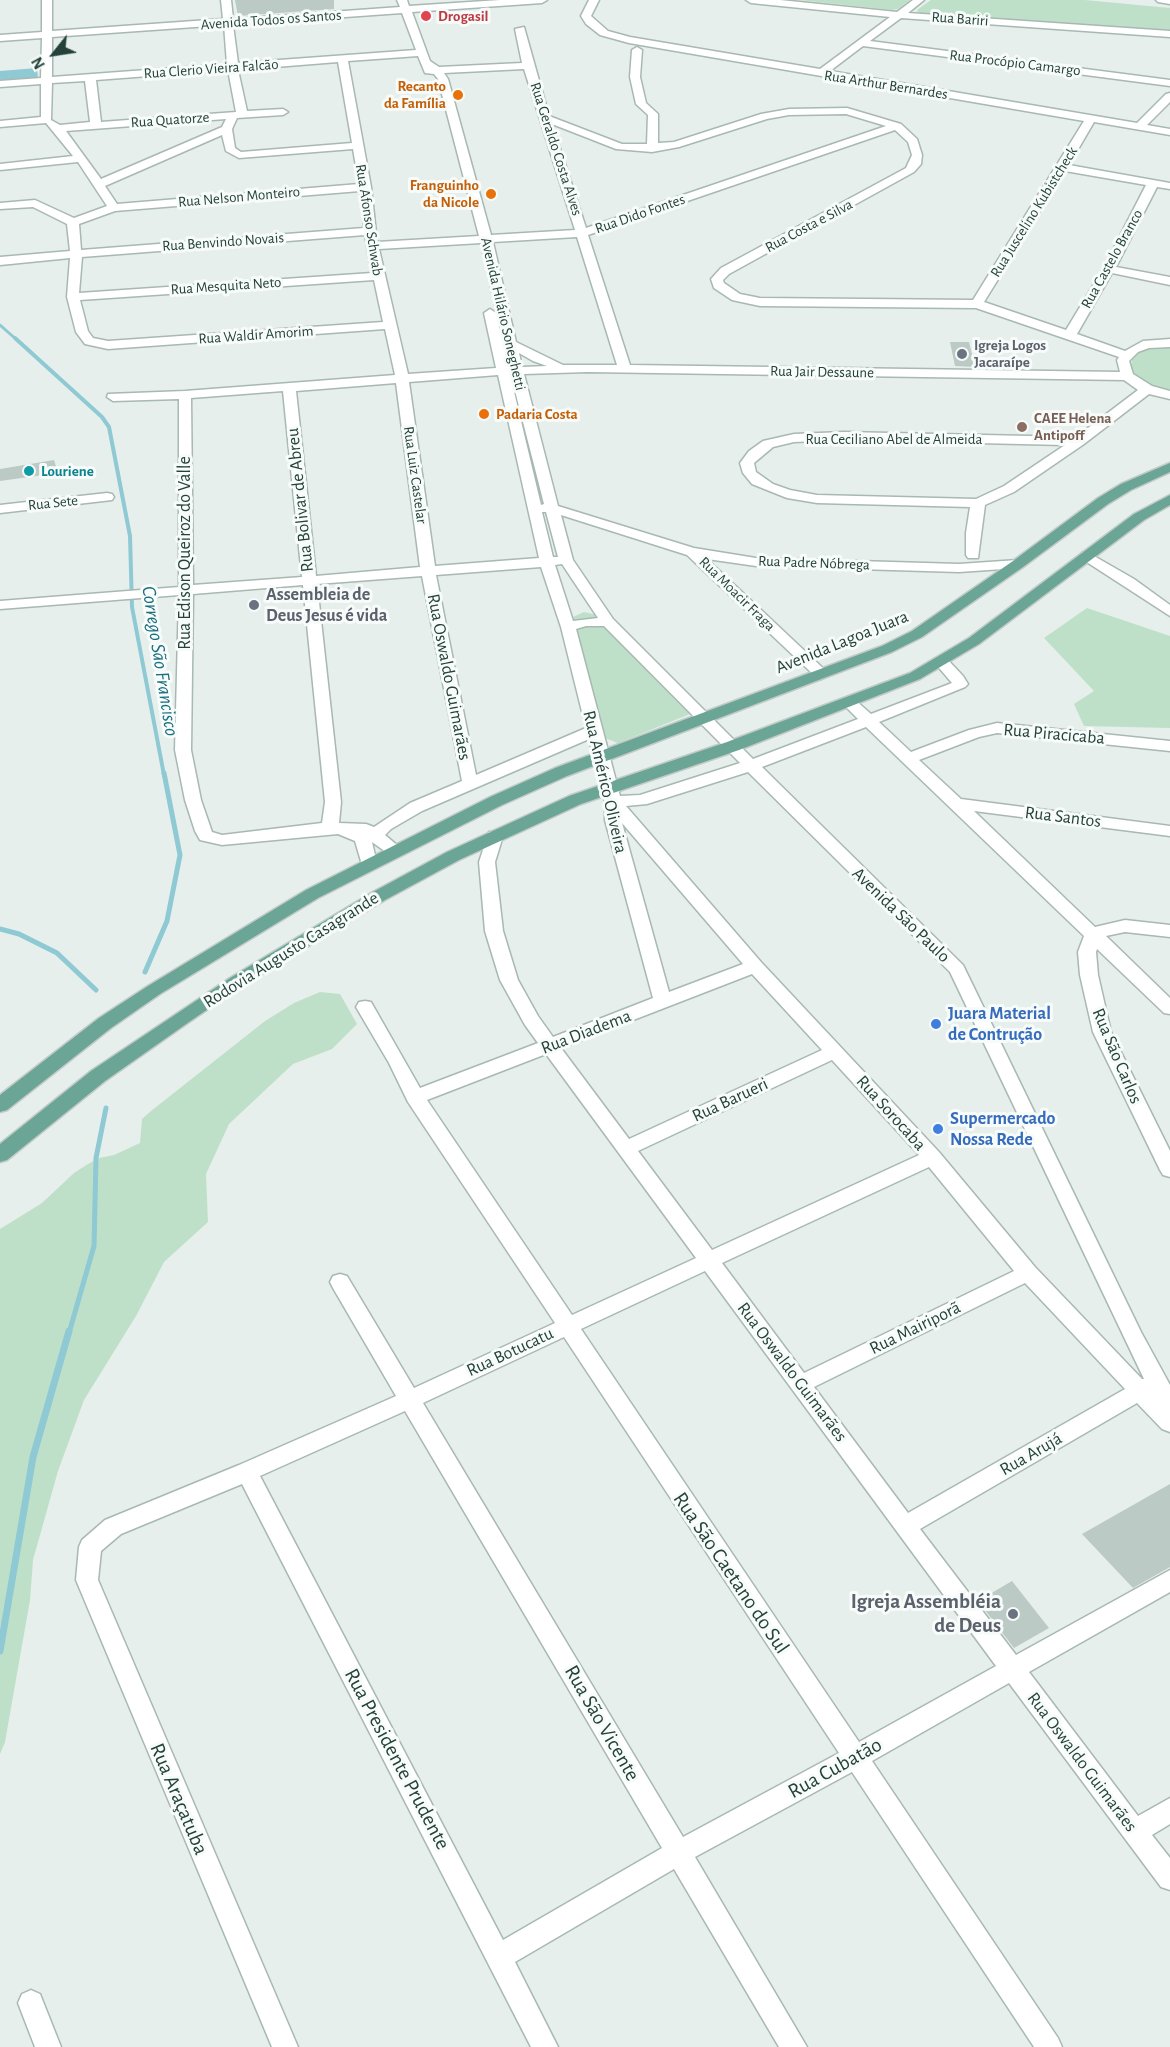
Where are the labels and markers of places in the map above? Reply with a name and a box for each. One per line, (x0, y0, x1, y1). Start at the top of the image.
place label: Drogasil (438, 7, 489, 25)
marker: Drogasil (419, 9, 433, 23)
place label: Recanto da Família (384, 77, 446, 112)
marker: Recanto da Família (451, 88, 465, 102)
place label: Franguinho da Nicole (410, 176, 479, 211)
marker: Franguinho da Nicole (484, 187, 498, 201)
place label: Igreja Logos Jacaraípe (974, 336, 1046, 371)
marker: Igreja Logos Jacaraípe (955, 347, 969, 361)
place label: Padaria Costa (496, 405, 578, 423)
marker: Padaria Costa (477, 407, 491, 421)
place label: CAEE Helena Antipoff (1034, 409, 1112, 444)
marker: CAEE Helena Antipoff (1015, 420, 1029, 434)
place label: Louriene (41, 462, 94, 480)
marker: Louriene (22, 464, 36, 478)
place label: Assembleia de Deus Jesus é vida (266, 584, 387, 626)
marker: Assembleia de Deus Jesus é vida (247, 598, 261, 612)
place label: Juara Material de Contrução (948, 1003, 1051, 1046)
marker: Juara Material de Contrução (929, 1017, 943, 1031)
place label: Supermercado Nossa Rede (950, 1108, 1055, 1150)
marker: Supermercado Nossa Rede (931, 1122, 945, 1136)
place label: Igreja Assembléia de Deus (851, 1589, 1001, 1639)
marker: Igreja Assembléia de Deus (1006, 1607, 1020, 1621)

